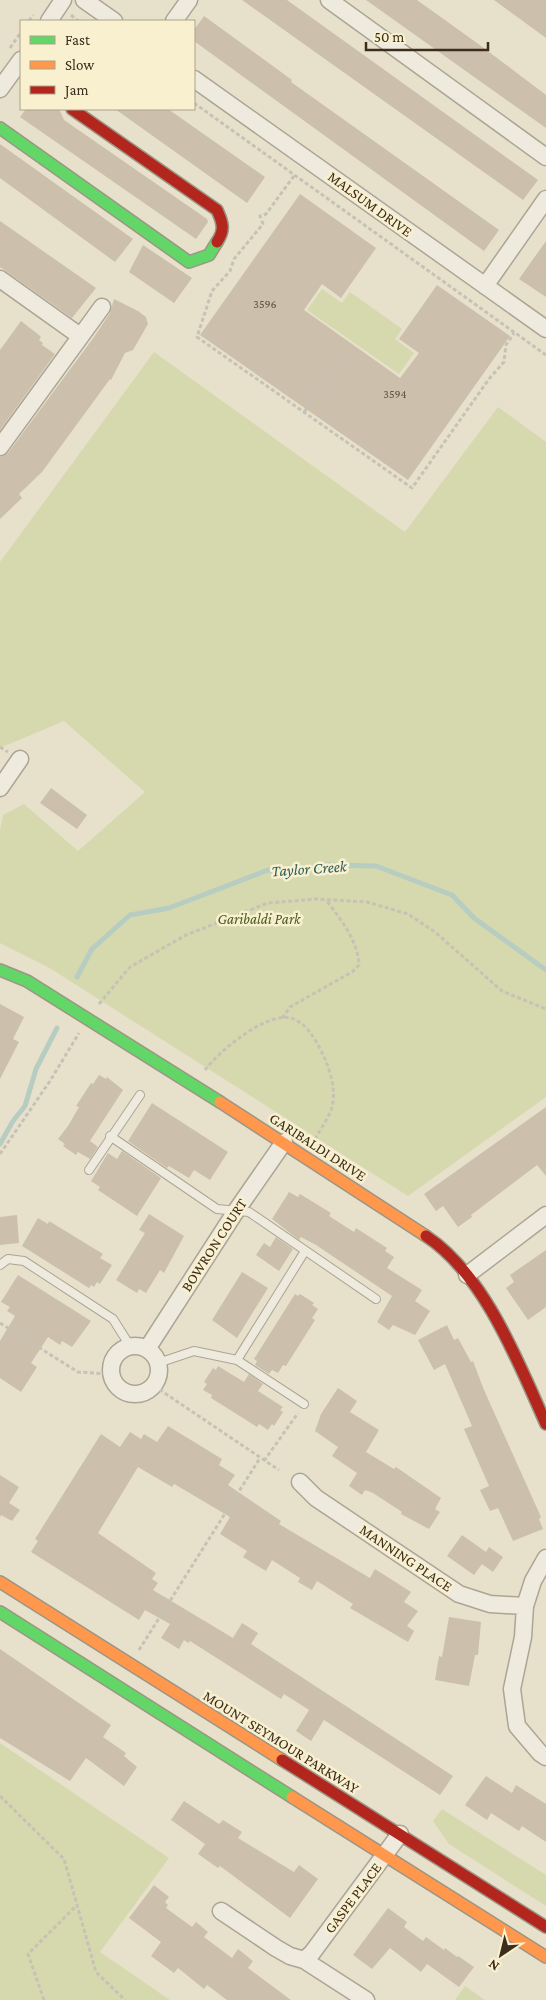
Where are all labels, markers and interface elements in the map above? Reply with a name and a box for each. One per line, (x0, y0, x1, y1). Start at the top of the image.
legend (20, 20, 195, 110)
scale bar (366, 20, 488, 52)
text: 50 m (374, 29, 404, 45)
text: Fast (65, 32, 91, 48)
text: Slow (65, 57, 95, 73)
text: Jam (63, 82, 88, 99)
street label: MALSUM DRIVE (325, 168, 415, 240)
house number: 3596 (253, 297, 277, 311)
house number: 3594 (383, 387, 407, 401)
water label: Taylor Creek (271, 857, 348, 881)
park label: Garibaldi Park (217, 911, 302, 927)
street label: GARIBALDI DRIVE (267, 1110, 369, 1184)
street label: BOWRON COURT (178, 1196, 250, 1294)
street label: MANNING PLACE (357, 1521, 455, 1595)
street label: MOUNT SEYMOUR PARKWAY (200, 1687, 362, 1797)
street label: GASPE PLACE (321, 1860, 385, 1936)
north arrow (476, 1930, 526, 1980)
text: N (485, 1956, 502, 1975)

